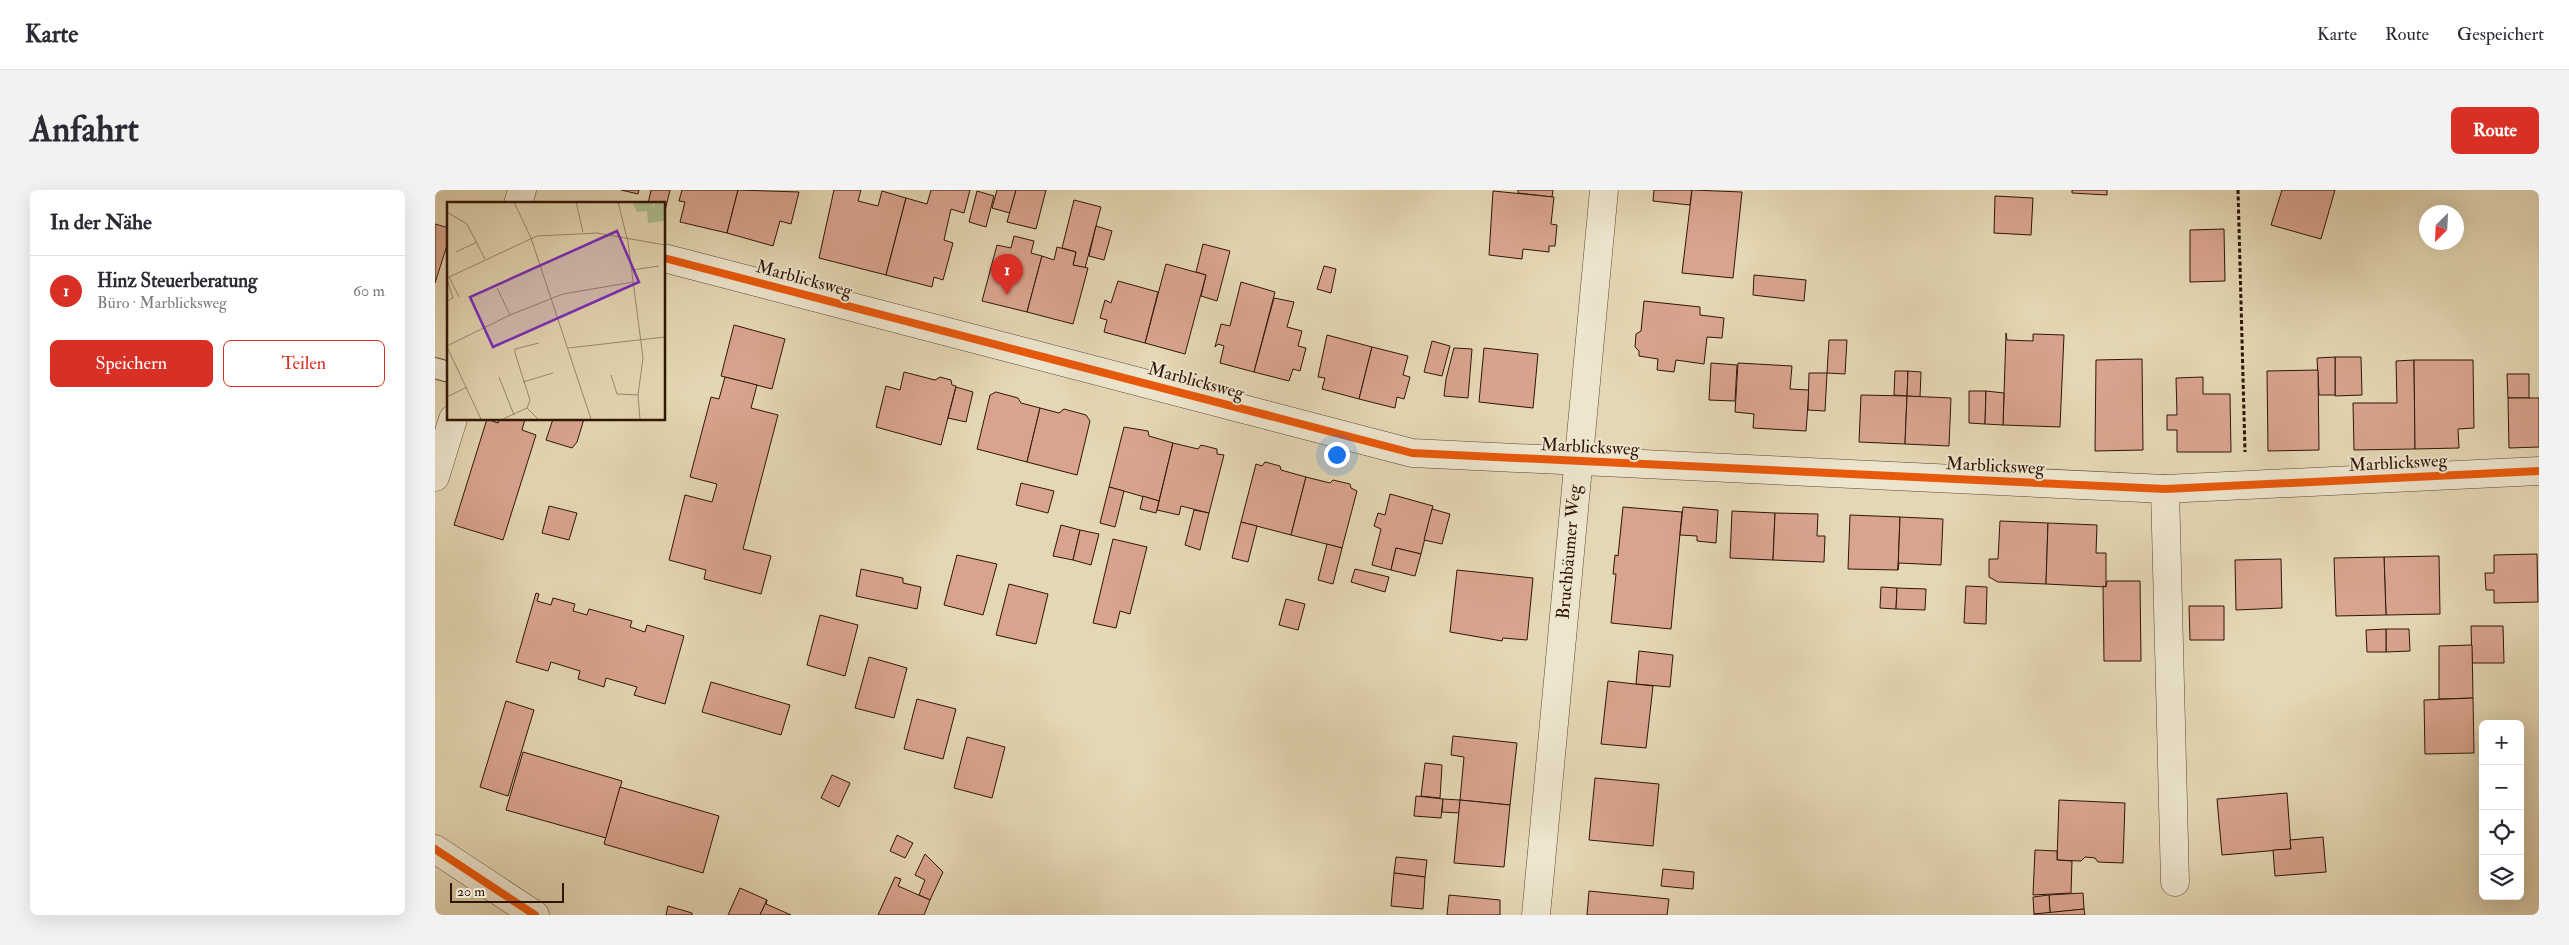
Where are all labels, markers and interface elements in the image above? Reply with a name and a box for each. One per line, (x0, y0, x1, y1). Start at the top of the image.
text: Karte (25, 19, 78, 50)
text: Karte (2317, 23, 2357, 46)
text: Route (2385, 23, 2429, 46)
text: Gespeichert (2457, 23, 2544, 46)
button: Route (2451, 107, 2539, 154)
text: Anfahrt (30, 108, 139, 152)
inset map (447, 202, 665, 420)
north arrow (2419, 205, 2464, 250)
text: In der Nähe (50, 209, 152, 236)
pin: 1 (991, 254, 1023, 295)
street label: Marblicksweg (753, 255, 856, 303)
text: Hinz Steuerberatung (97, 269, 257, 293)
text: 1 (63, 281, 69, 301)
text: 60 m (353, 281, 385, 301)
text: Büro · Marblicksweg (97, 293, 227, 313)
button: Speichern (50, 340, 213, 387)
button: Teilen (223, 340, 385, 387)
street label: Marblicksweg (1145, 357, 1248, 405)
street label: Marblicksweg (1540, 433, 1641, 461)
your location (1324, 442, 1350, 468)
street label: Marblicksweg (2348, 449, 2449, 477)
street label: Marblicksweg (1945, 452, 2046, 480)
street label: Bruchbäumer Weg (1552, 483, 1586, 620)
map controls (2479, 720, 2524, 900)
button: + (2479, 720, 2524, 765)
button: − (2479, 765, 2524, 810)
button: locate (2479, 810, 2524, 855)
button: layers (2479, 855, 2524, 900)
scale bar (450, 880, 564, 903)
text: 20 m (457, 883, 485, 900)

